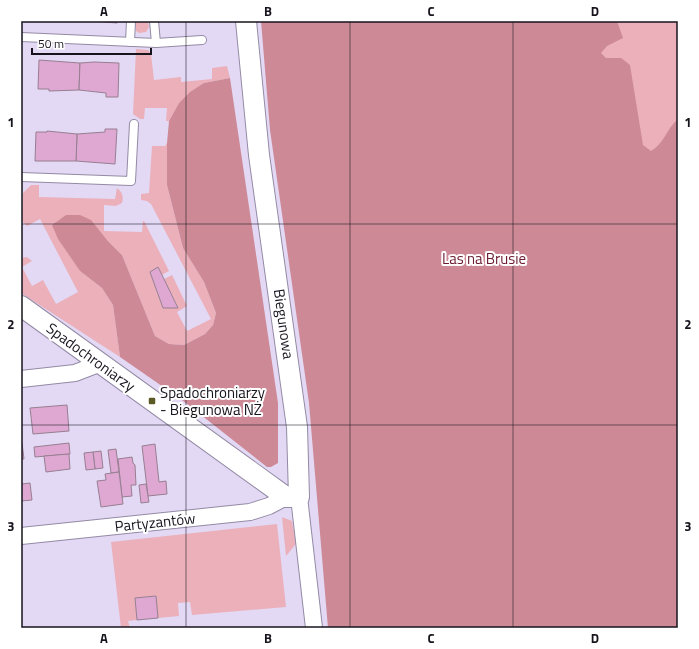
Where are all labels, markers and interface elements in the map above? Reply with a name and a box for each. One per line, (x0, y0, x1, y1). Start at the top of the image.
text: A (100, 1, 108, 21)
text: B (264, 1, 272, 21)
text: C (427, 1, 435, 21)
text: D (591, 1, 599, 21)
scale bar (32, 30, 151, 56)
text: 50 m (38, 34, 64, 53)
text: 1 (7, 112, 15, 132)
text: 1 (684, 112, 692, 132)
park label: Las na Brusie (442, 247, 526, 270)
street label: Biegunowa (268, 287, 300, 361)
text: 2 (7, 314, 15, 334)
text: 2 (684, 314, 692, 334)
street label: Spadochroniarzy (42, 317, 140, 397)
place label: Spadochroniarzy - Biegunowa NŻ (160, 381, 265, 421)
marker: Spadochroniarzy - Biegunowa NŻ (147, 396, 157, 406)
street label: Partyzantów (114, 506, 196, 538)
text: 3 (7, 516, 15, 536)
text: 3 (684, 516, 692, 536)
text: A (100, 628, 108, 648)
text: B (264, 628, 272, 648)
text: C (427, 628, 435, 648)
text: D (591, 628, 599, 648)

